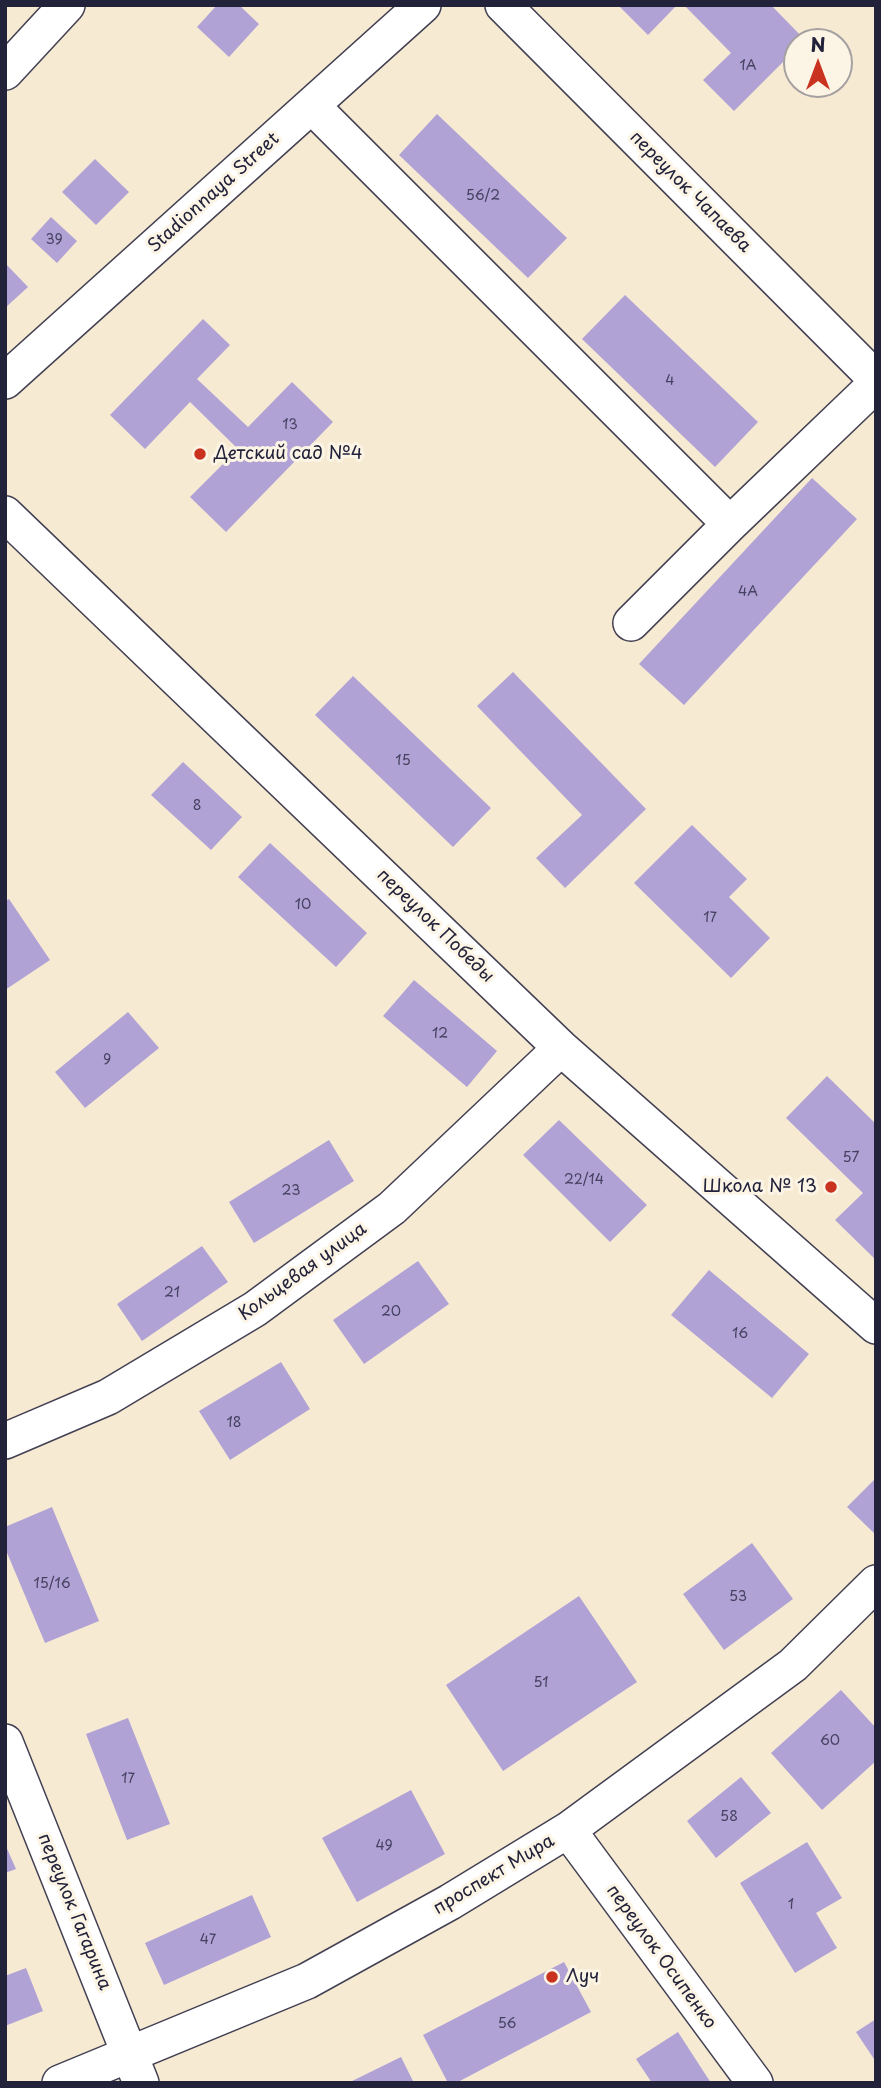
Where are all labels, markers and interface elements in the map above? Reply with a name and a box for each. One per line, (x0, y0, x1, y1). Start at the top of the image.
north arrow (783, 28, 853, 98)
text: N (810, 30, 826, 58)
house number: 1А (739, 58, 757, 74)
street label: переулок Чапаева (625, 127, 755, 257)
street label: Stadionnaya Street (144, 128, 284, 258)
house number: 56/2 (466, 188, 500, 204)
house number: 39 (45, 232, 63, 248)
house number: 4 (665, 373, 675, 389)
house number: 13 (282, 417, 298, 433)
place label: Детский сад №4 (214, 443, 363, 465)
marker: Детский сад №4 (192, 446, 208, 462)
house number: 4А (738, 584, 758, 600)
house number: 15 (395, 753, 411, 769)
house number: 8 (193, 798, 201, 814)
street label: переулок Победы (372, 865, 498, 987)
house number: 10 (295, 897, 311, 913)
house number: 17 (703, 910, 717, 926)
house number: 12 (432, 1026, 448, 1042)
house number: 9 (103, 1052, 111, 1068)
house number: 57 (843, 1150, 859, 1166)
house number: 22/14 (564, 1172, 604, 1188)
place label: Школа № 13 (703, 1176, 817, 1198)
marker: Школа № 13 (823, 1179, 839, 1195)
house number: 23 (282, 1183, 300, 1199)
street label: Кольцевая улица (235, 1218, 371, 1326)
house number: 21 (164, 1285, 180, 1301)
house number: 20 (381, 1304, 401, 1320)
house number: 16 (732, 1326, 748, 1342)
house number: 18 (226, 1415, 242, 1431)
house number: 15/16 (33, 1576, 71, 1592)
house number: 53 (729, 1589, 747, 1605)
house number: 51 (534, 1675, 548, 1691)
house number: 60 (820, 1733, 840, 1749)
house number: 17 (121, 1771, 135, 1787)
house number: 58 (720, 1809, 738, 1825)
street label: переулок Гагарина (33, 1830, 115, 1994)
street label: проспект Мира (430, 1830, 558, 1920)
house number: 49 (375, 1838, 393, 1854)
street label: переулок Осипенко (601, 1881, 721, 2033)
house number: 1 (788, 1897, 794, 1913)
house number: 47 (200, 1932, 216, 1948)
place label: Луч (566, 1966, 600, 1988)
marker: Луч (544, 1969, 560, 1985)
house number: 56 (498, 2016, 516, 2032)

